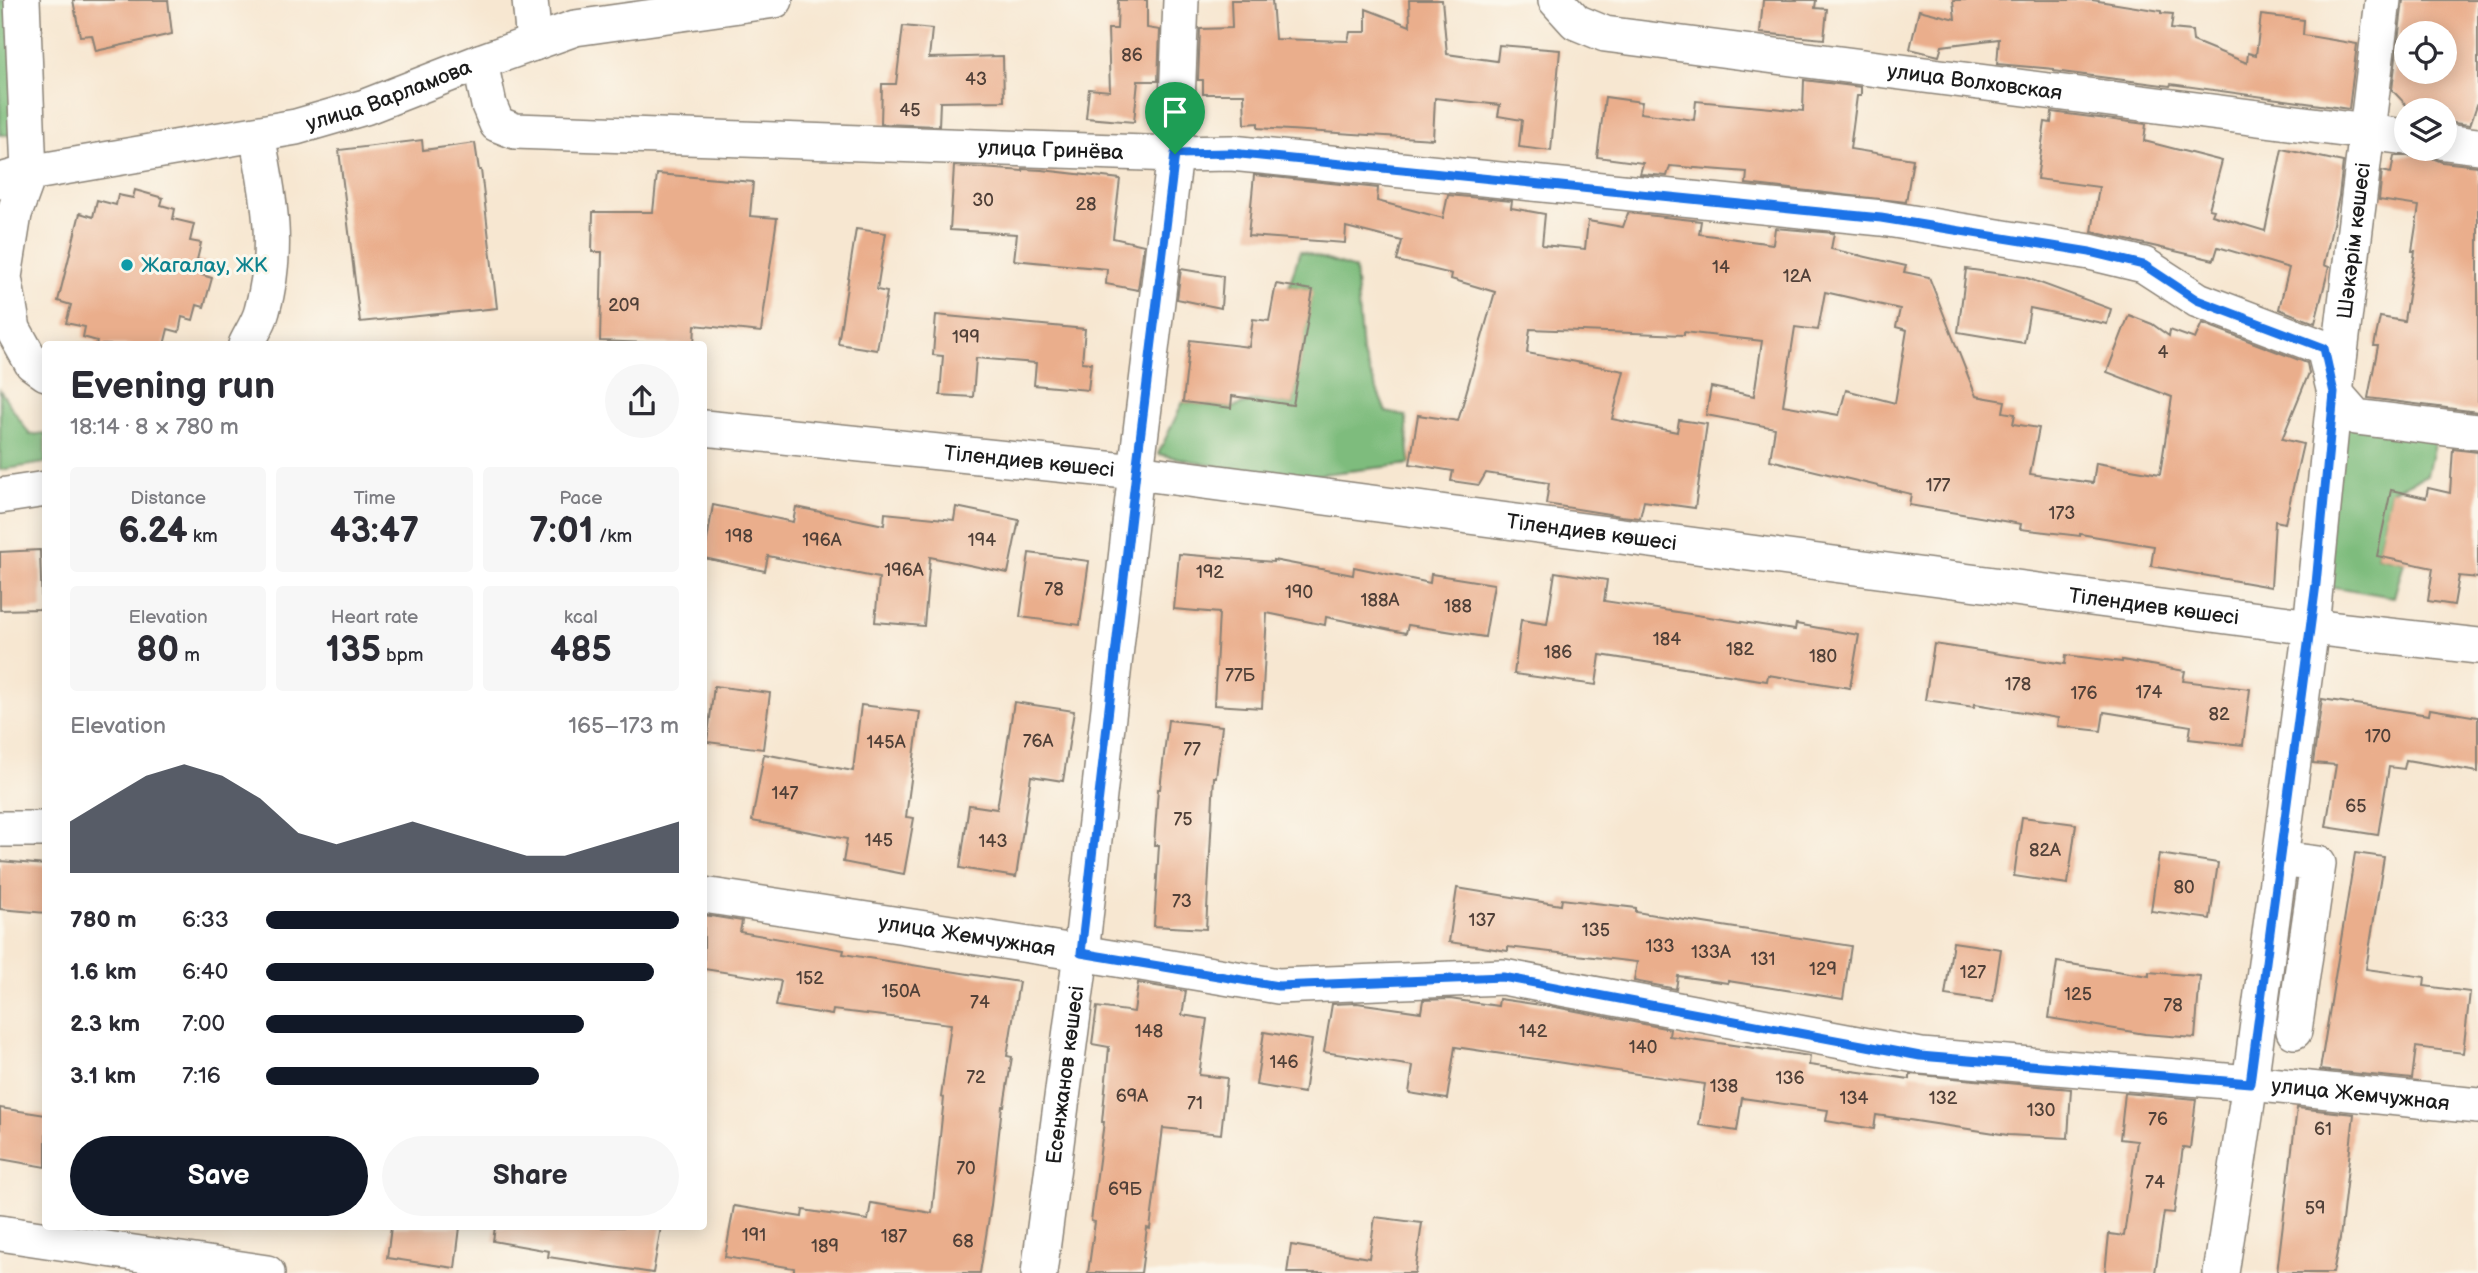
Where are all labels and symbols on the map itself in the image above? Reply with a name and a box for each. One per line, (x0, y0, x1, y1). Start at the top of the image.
house number: 86 (1121, 45, 1143, 66)
street label: улица Варламова (303, 54, 475, 136)
street label: улица Волховская (1886, 58, 2064, 105)
house number: 43 (965, 69, 987, 90)
pin (1145, 82, 1205, 154)
house number: 45 (899, 100, 921, 121)
street label: улица Гринёва (978, 135, 1125, 165)
street label: Шәкәрім көшесі (2332, 161, 2376, 320)
house number: 30 (972, 190, 994, 211)
house number: 28 (1075, 194, 1097, 215)
place label: Жагалау, ЖК (141, 253, 268, 278)
marker: Жагалау, ЖК (119, 257, 135, 273)
house number: 14 (1712, 257, 1730, 278)
house number: 12А (1783, 266, 1811, 287)
house number: 209 (608, 295, 640, 316)
house number: 199 (952, 327, 980, 348)
house number: 4 (2158, 342, 2169, 363)
street label: Тілендиев көшесі (943, 440, 1116, 482)
house number: 177 (1926, 475, 1950, 496)
house number: 173 (2049, 503, 2075, 524)
street label: Тілендиев көшесі (1505, 509, 1679, 556)
house number: 198 (725, 526, 753, 547)
house number: 196А (802, 530, 842, 551)
house number: 194 (968, 530, 996, 551)
house number: 196А (884, 560, 924, 581)
house number: 192 (1196, 562, 1224, 583)
house number: 78 (1044, 579, 1064, 600)
house number: 190 (1285, 582, 1313, 603)
street label: Тілендиев көшесі (2067, 583, 2241, 630)
house number: 188А (1361, 590, 1400, 611)
house number: 188 (1444, 596, 1472, 617)
house number: 184 (1653, 629, 1681, 650)
house number: 182 (1726, 639, 1754, 660)
house number: 186 (1544, 642, 1572, 663)
house number: 180 (1809, 646, 1837, 667)
house number: 77Б (1225, 665, 1256, 686)
house number: 178 (2005, 674, 2031, 695)
house number: 174 (2136, 682, 2162, 703)
house number: 176 (2071, 683, 2097, 704)
house number: 82 (2208, 704, 2230, 725)
house number: 170 (2365, 726, 2391, 747)
house number: 76А (1023, 731, 1053, 752)
house number: 145А (866, 732, 906, 753)
house number: 77 (1183, 739, 1201, 760)
house number: 147 (772, 783, 799, 804)
house number: 65 (2345, 796, 2367, 817)
house number: 75 (1173, 809, 1193, 830)
house number: 145 (865, 830, 893, 851)
house number: 143 (978, 831, 1008, 852)
house number: 82А (2029, 840, 2061, 861)
house number: 80 (2173, 877, 2195, 898)
house number: 73 (1172, 891, 1192, 912)
street label: улица Жемчужная (877, 909, 1057, 961)
house number: 137 (1469, 910, 1496, 931)
house number: 135 (1582, 920, 1610, 941)
house number: 133 (1645, 936, 1675, 957)
house number: 133А (1691, 942, 1731, 963)
house number: 131 (1750, 949, 1776, 970)
house number: 129 (1809, 959, 1837, 980)
house number: 127 (1960, 962, 1986, 983)
house number: 152 (796, 968, 824, 989)
house number: 150А (882, 981, 920, 1002)
street label: Есенжанов көшесі (1041, 984, 1089, 1165)
house number: 125 (2064, 984, 2092, 1005)
house number: 74 (970, 992, 990, 1013)
house number: 78 (2163, 995, 2183, 1016)
house number: 148 (1135, 1021, 1163, 1042)
house number: 142 (1519, 1021, 1548, 1042)
house number: 140 (1629, 1037, 1657, 1058)
house number: 146 (1270, 1052, 1298, 1073)
house number: 72 (966, 1067, 986, 1088)
house number: 136 (1775, 1068, 1805, 1089)
street label: улица Жемчужная (2270, 1073, 2451, 1116)
house number: 138 (1710, 1076, 1738, 1097)
house number: 69А (1116, 1086, 1148, 1107)
house number: 134 (1839, 1088, 1869, 1109)
house number: 132 (1929, 1088, 1958, 1109)
house number: 71 (1187, 1093, 1203, 1114)
house number: 130 (2027, 1100, 2055, 1121)
house number: 76 (2148, 1109, 2168, 1130)
house number: 61 (2314, 1119, 2332, 1140)
house number: 70 (956, 1158, 976, 1179)
house number: 74 (2145, 1172, 2165, 1193)
house number: 69Б (1108, 1179, 1142, 1200)
house number: 59 (2305, 1198, 2325, 1219)
house number: 191 (742, 1225, 766, 1246)
house number: 187 (881, 1226, 907, 1247)
house number: 68 (952, 1231, 974, 1252)
house number: 189 (811, 1236, 839, 1257)

